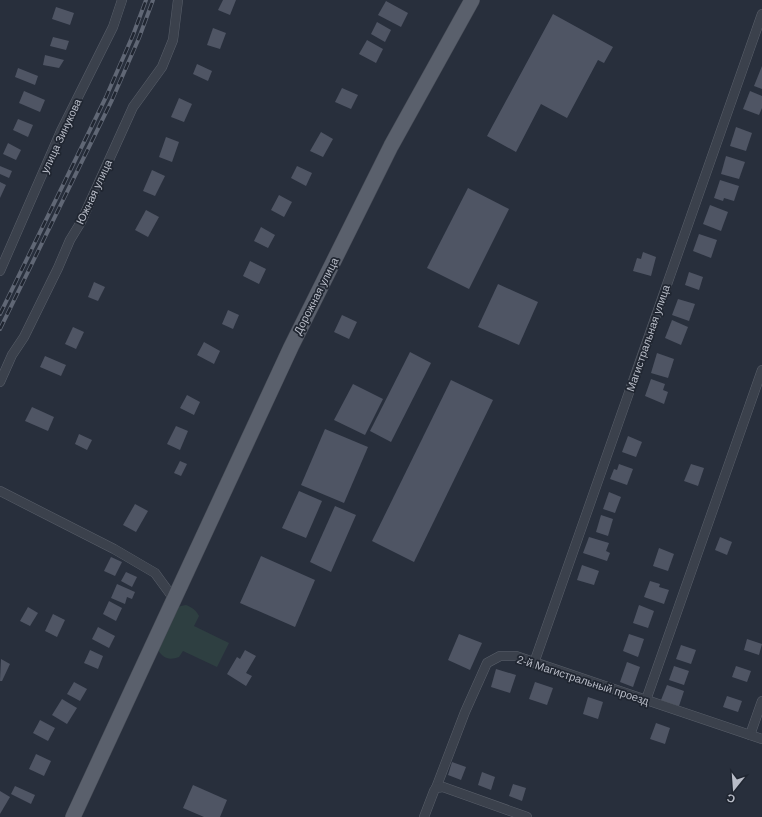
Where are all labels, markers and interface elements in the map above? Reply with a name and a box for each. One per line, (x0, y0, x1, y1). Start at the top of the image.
street label: улица Зинукова (39, 96, 84, 175)
street label: Южная улица (74, 157, 115, 226)
street label: Дорожная улица (291, 255, 341, 336)
street label: Магистральная улица (624, 282, 672, 393)
street label: 2-й Магистральный проезд (516, 653, 651, 707)
north arrow (714, 769, 754, 809)
text: С (725, 792, 737, 805)

